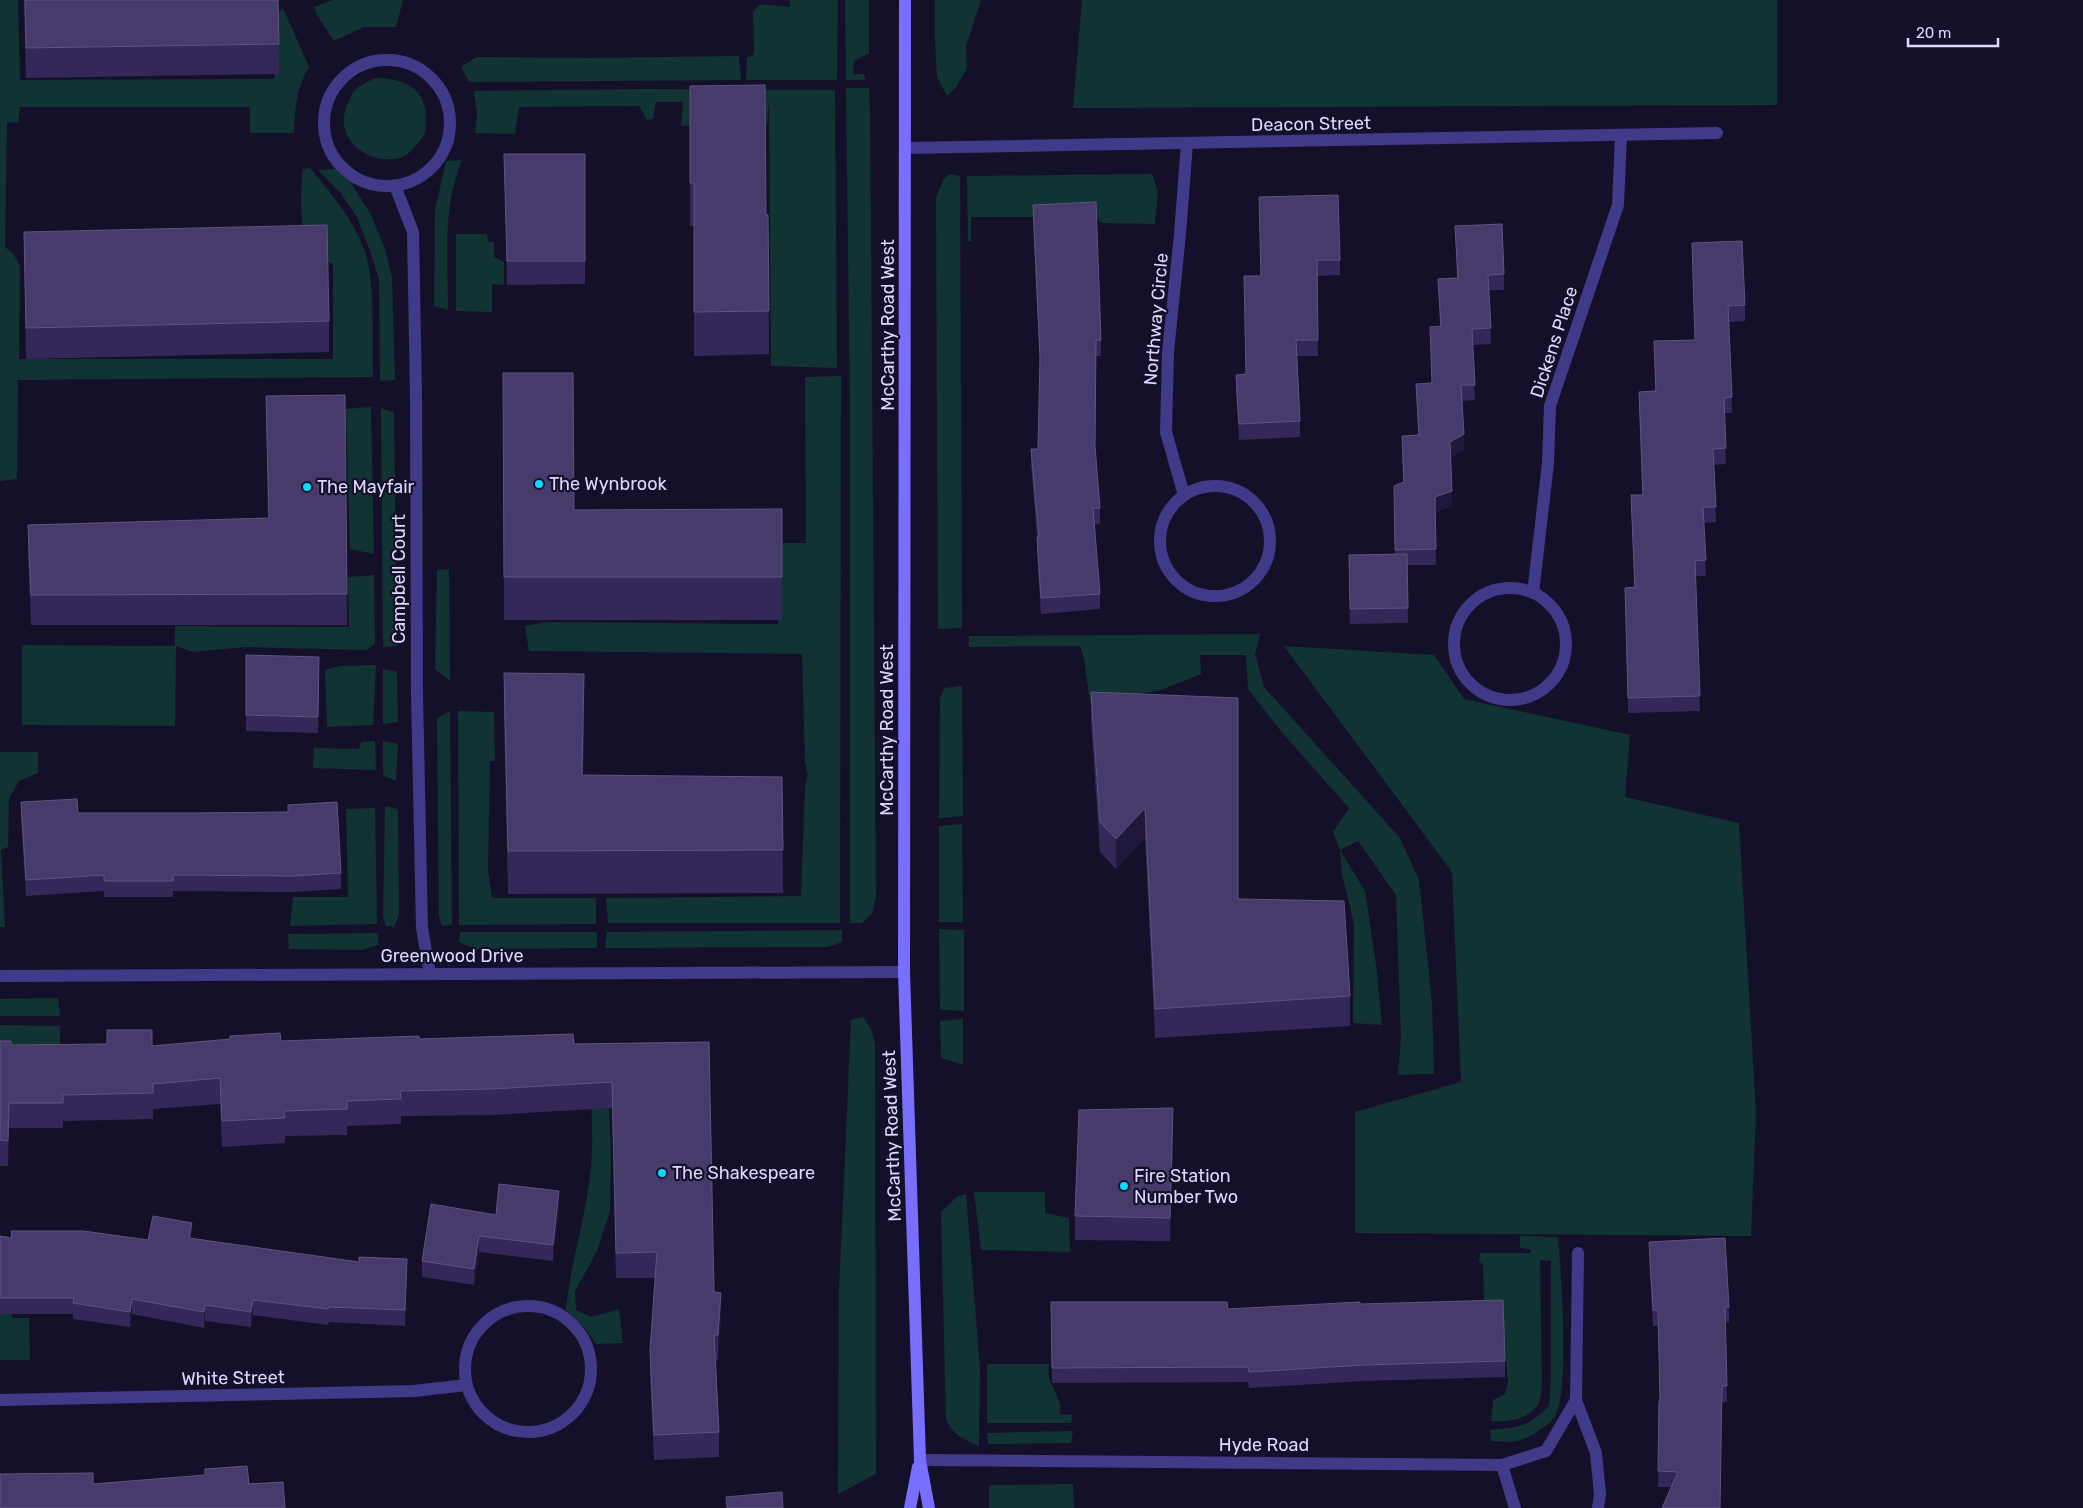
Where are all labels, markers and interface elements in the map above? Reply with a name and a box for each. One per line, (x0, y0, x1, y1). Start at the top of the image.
scale bar (1908, 15, 1998, 47)
text: 20 m (1916, 24, 1951, 42)
street label: Deacon Street (1251, 112, 1371, 136)
street label: McCarthy Road West (877, 239, 899, 411)
street label: Northway Circle (1139, 252, 1173, 386)
street label: Dickens Place (1526, 283, 1582, 401)
place label: The Wynbrook (549, 473, 668, 495)
place label: The Mayfair (317, 476, 415, 498)
marker: The Wynbrook (533, 478, 545, 490)
marker: The Mayfair (301, 481, 313, 493)
street label: Campbell Court (388, 514, 410, 644)
street label: McCarthy Road West (876, 644, 898, 816)
street label: Greenwood Drive (380, 945, 524, 967)
street label: McCarthy Road West (878, 1050, 906, 1222)
place label: The Shakespeare (672, 1162, 815, 1184)
place label: Fire Station Number Two (1134, 1165, 1238, 1208)
marker: The Shakespeare (656, 1167, 668, 1179)
marker: Fire Station Number Two (1118, 1180, 1130, 1192)
street label: White Street (181, 1366, 285, 1390)
street label: Hyde Road (1219, 1434, 1309, 1456)

